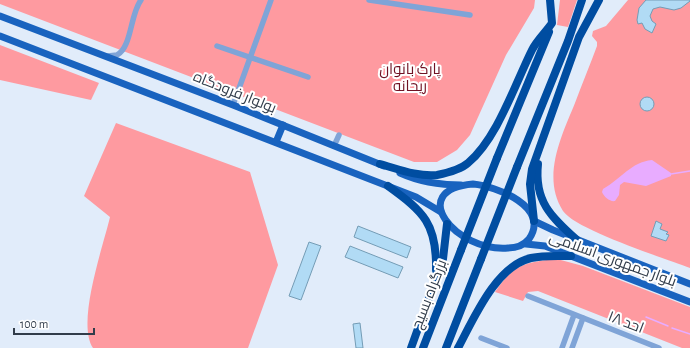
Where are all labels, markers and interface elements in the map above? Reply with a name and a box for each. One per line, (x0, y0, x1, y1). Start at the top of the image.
park label: پارک بانوان ریحانه (379, 62, 441, 95)
street label: بولوار فرودگاه (191, 69, 279, 117)
street label: بلوار جمهوری اسلامی (547, 230, 678, 291)
street label: بزرگراه بسیج (409, 257, 452, 332)
street label: احد ۱۸ (606, 309, 646, 336)
scale bar (14, 310, 94, 336)
text: 100 m (20, 318, 48, 330)

